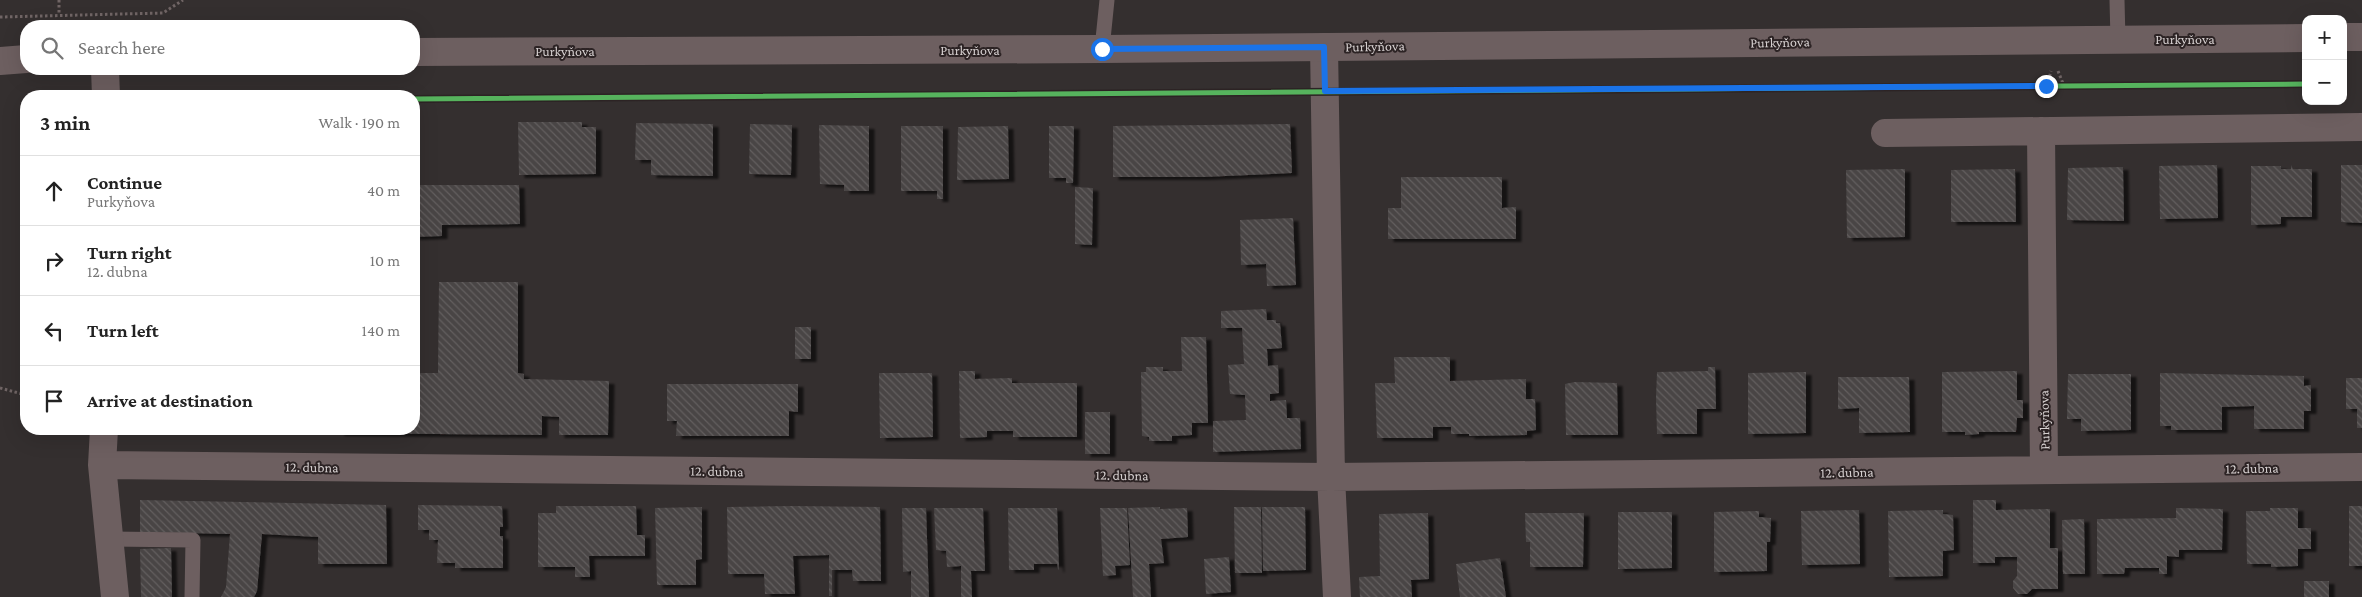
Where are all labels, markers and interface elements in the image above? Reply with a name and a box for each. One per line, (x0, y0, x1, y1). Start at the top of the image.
map controls (2302, 15, 2347, 105)
button: + (2302, 15, 2347, 60)
search box (20, 20, 420, 75)
street label: Purkyňova (2155, 31, 2215, 47)
street label: Purkyňova (1750, 33, 1810, 51)
icon: search (38, 34, 66, 62)
text: Search here (78, 37, 165, 58)
street label: Purkyňova (1345, 37, 1405, 55)
route start (1091, 38, 1114, 61)
street label: Purkyňova (940, 42, 1000, 58)
street label: Purkyňova (535, 43, 595, 59)
button: − (2302, 60, 2347, 105)
route end (2035, 75, 2058, 98)
text: 3 min (40, 111, 90, 135)
text: Walk · 190 m (319, 114, 400, 131)
text: Continue (87, 172, 162, 193)
icon: ahead (40, 177, 68, 205)
text: 40 m (367, 182, 400, 199)
text: Purkyňova (87, 193, 155, 210)
text: Turn right (87, 242, 172, 263)
icon: right (40, 247, 68, 275)
text: 10 m (370, 252, 400, 269)
text: 12. dubna (87, 263, 148, 280)
icon: left (40, 317, 68, 345)
text: Turn left (87, 320, 159, 341)
text: 140 m (362, 322, 400, 339)
icon: arrive (40, 387, 68, 415)
text: Arrive at destination (87, 390, 253, 411)
street label: Purkyňova (2035, 390, 2053, 450)
street label: 12. dubna (285, 459, 339, 475)
street label: 12. dubna (2225, 460, 2279, 476)
street label: 12. dubna (690, 463, 744, 479)
street label: 12. dubna (1820, 464, 1874, 480)
street label: 12. dubna (1095, 467, 1149, 483)

